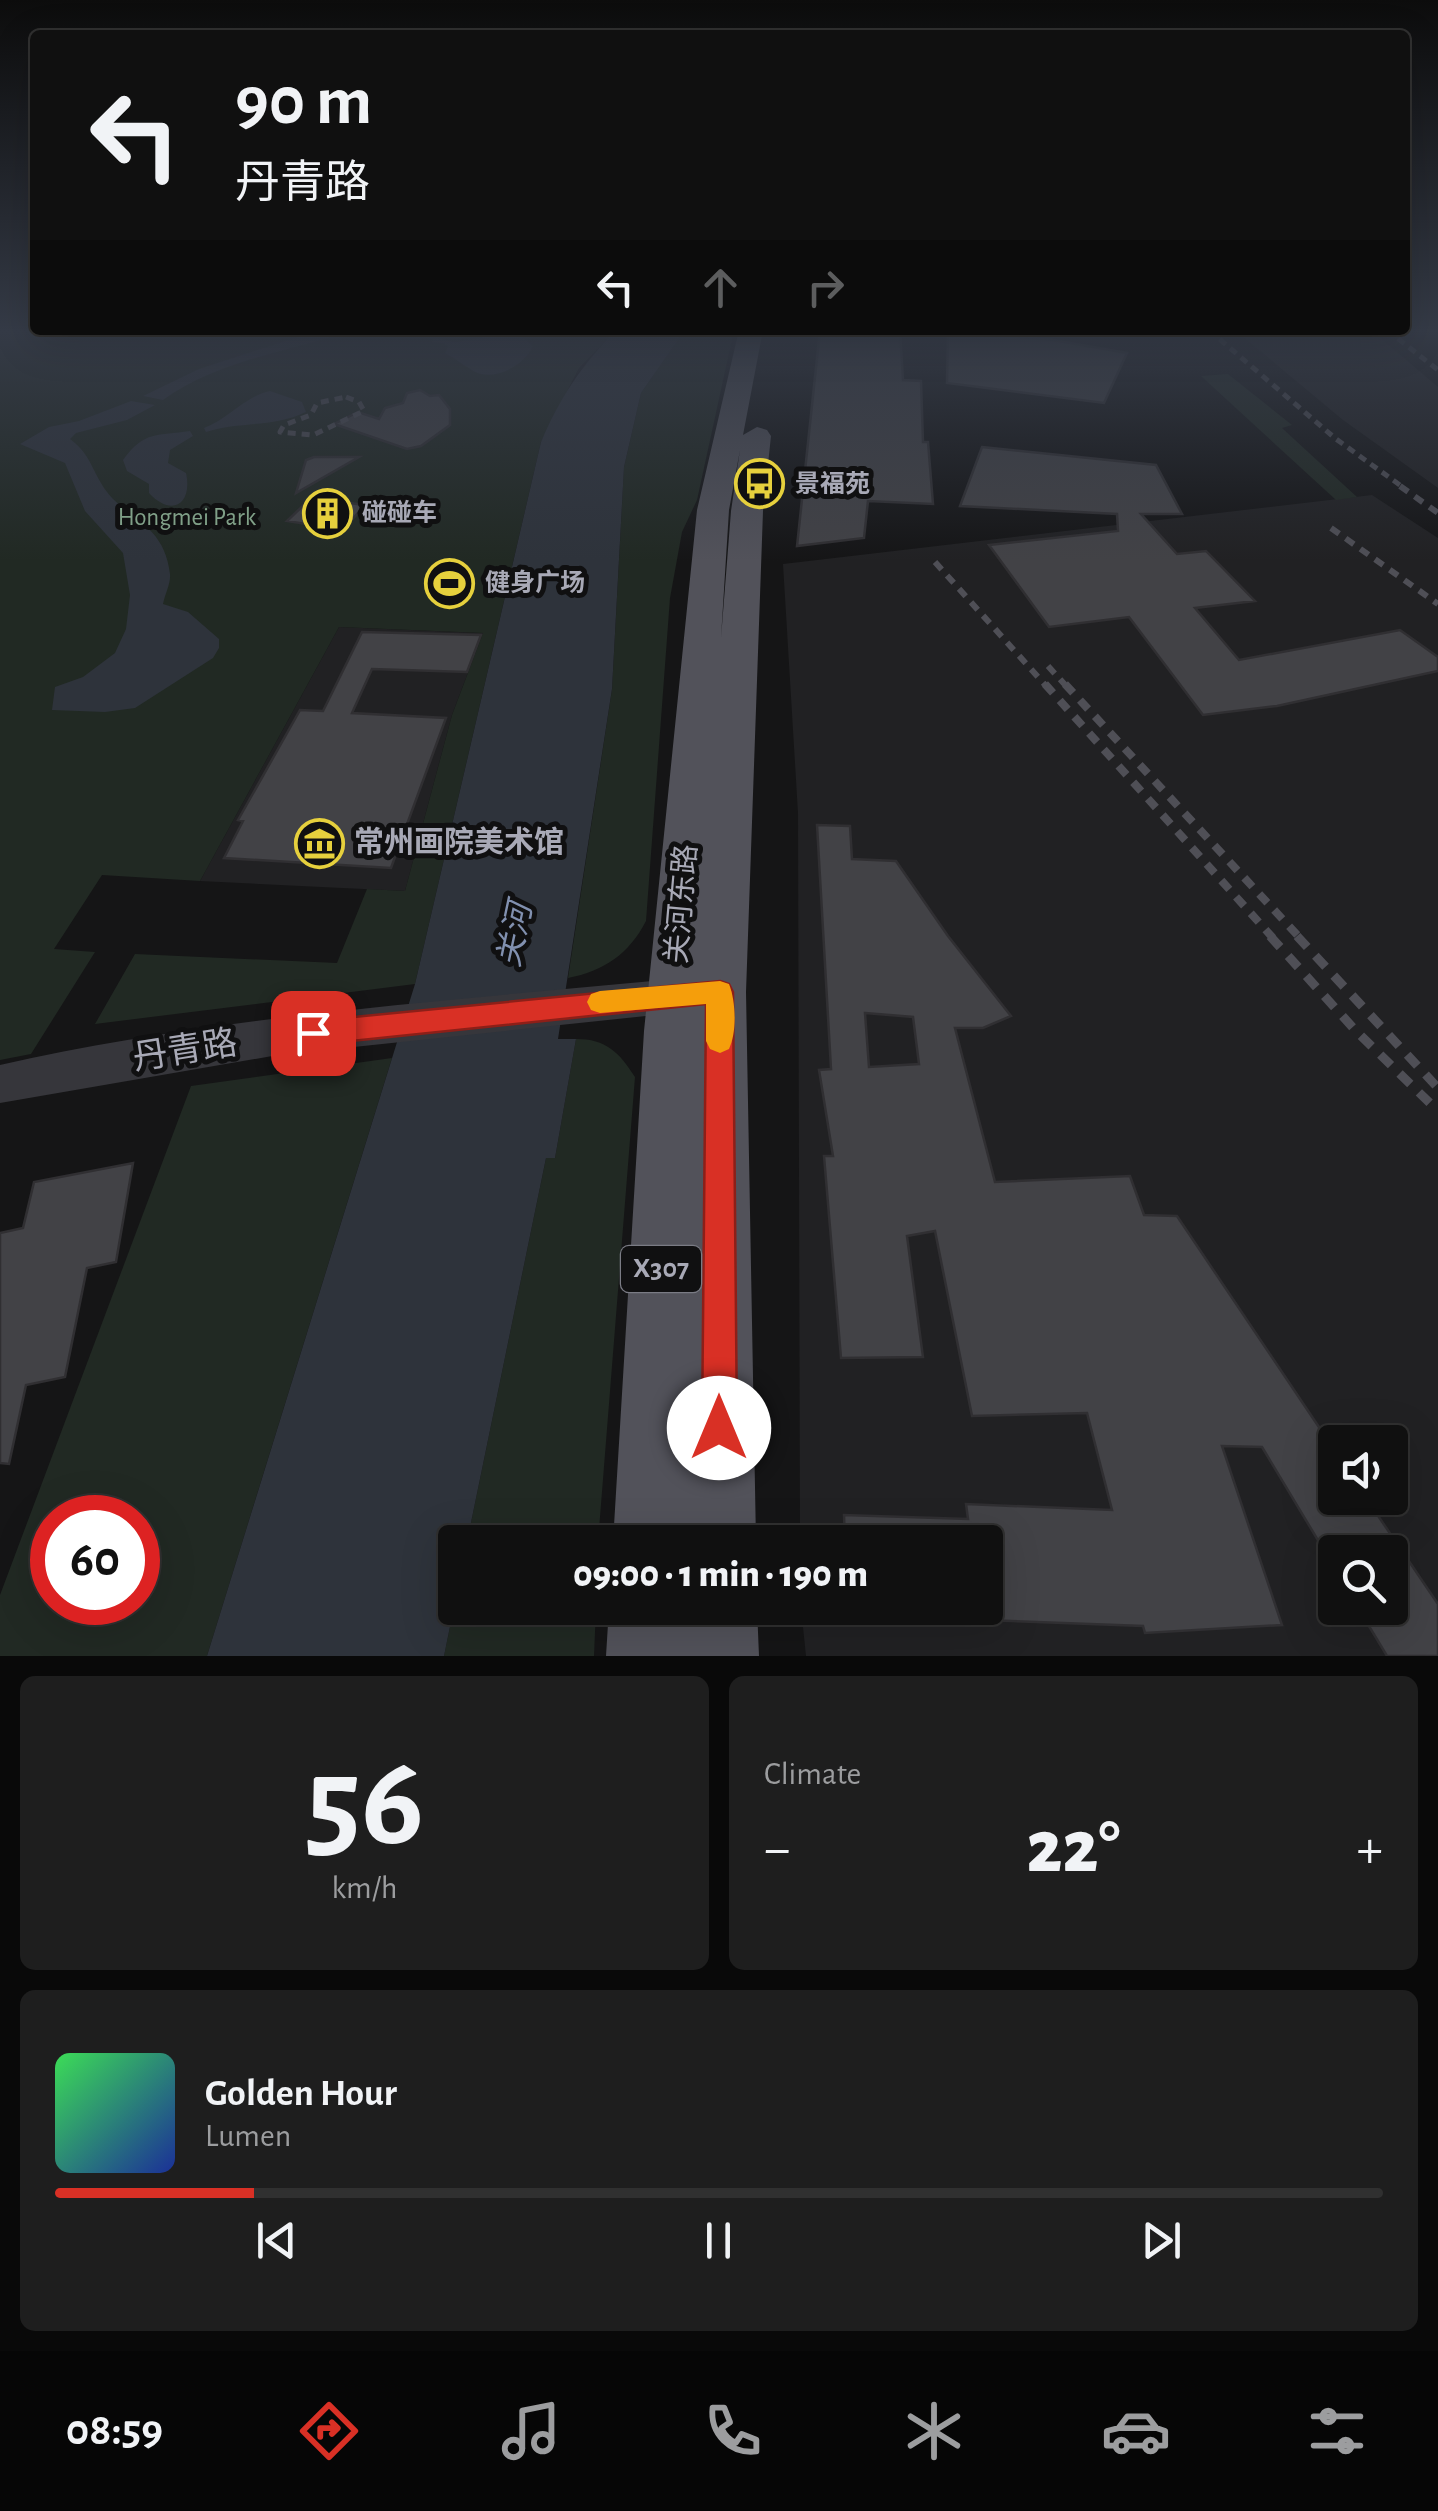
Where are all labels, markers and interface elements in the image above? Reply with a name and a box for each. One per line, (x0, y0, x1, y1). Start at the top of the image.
text: 90 m (235, 67, 372, 137)
icon: left (70, 70, 200, 200)
text: 丹青路 (235, 161, 370, 206)
icon: left (588, 260, 643, 315)
icon: ahead (693, 260, 748, 315)
icon: right (798, 260, 853, 315)
bus stop icon: 景福苑 (734, 458, 786, 510)
place label: 景福苑 (795, 471, 870, 497)
building icon: 碰碰车 (301, 487, 353, 539)
place label: 碰碰车 (362, 499, 437, 526)
park label: Hongmei Park (118, 505, 257, 530)
sports icon: 健身广场 (424, 557, 476, 609)
place label: 健身广场 (485, 569, 585, 596)
museum icon: 常州画院美术馆 (293, 817, 345, 869)
place label: 常州画院美术馆 (354, 826, 564, 858)
street label: 关河东路 (660, 843, 702, 965)
water label: 关河 (492, 894, 539, 970)
pin (271, 991, 356, 1076)
icon: arrive (286, 1006, 341, 1061)
street label: 丹青路 (130, 1024, 240, 1076)
road number: X307 (621, 1246, 701, 1292)
position arrow (667, 1376, 771, 1480)
map controls (1318, 1425, 1408, 1625)
button: sound (1318, 1425, 1408, 1515)
speed limit sign: 60 (30, 1495, 160, 1625)
button: search (1318, 1535, 1408, 1625)
text: 09:00 · 1 min · 190 m (573, 1556, 868, 1594)
text: 56 (305, 1739, 424, 1869)
text: Climate (764, 1758, 861, 1790)
text: 22° (1027, 1811, 1120, 1886)
text: − (764, 1822, 790, 1877)
text: + (1357, 1822, 1383, 1877)
text: km/h (331, 1872, 398, 1904)
text: Golden Hour (205, 2075, 397, 2113)
text: Lumen (205, 2120, 291, 2152)
icon: previous (249, 2213, 304, 2268)
icon: pause (691, 2213, 746, 2268)
icon: next (1134, 2213, 1189, 2268)
icon: directions (294, 2396, 364, 2466)
icon: music (496, 2396, 566, 2466)
icon: phone (698, 2396, 768, 2466)
icon: climate (899, 2396, 969, 2466)
icon: car (1101, 2396, 1171, 2466)
icon: filters (1302, 2396, 1372, 2466)
text: 08:59 (66, 2408, 163, 2453)

